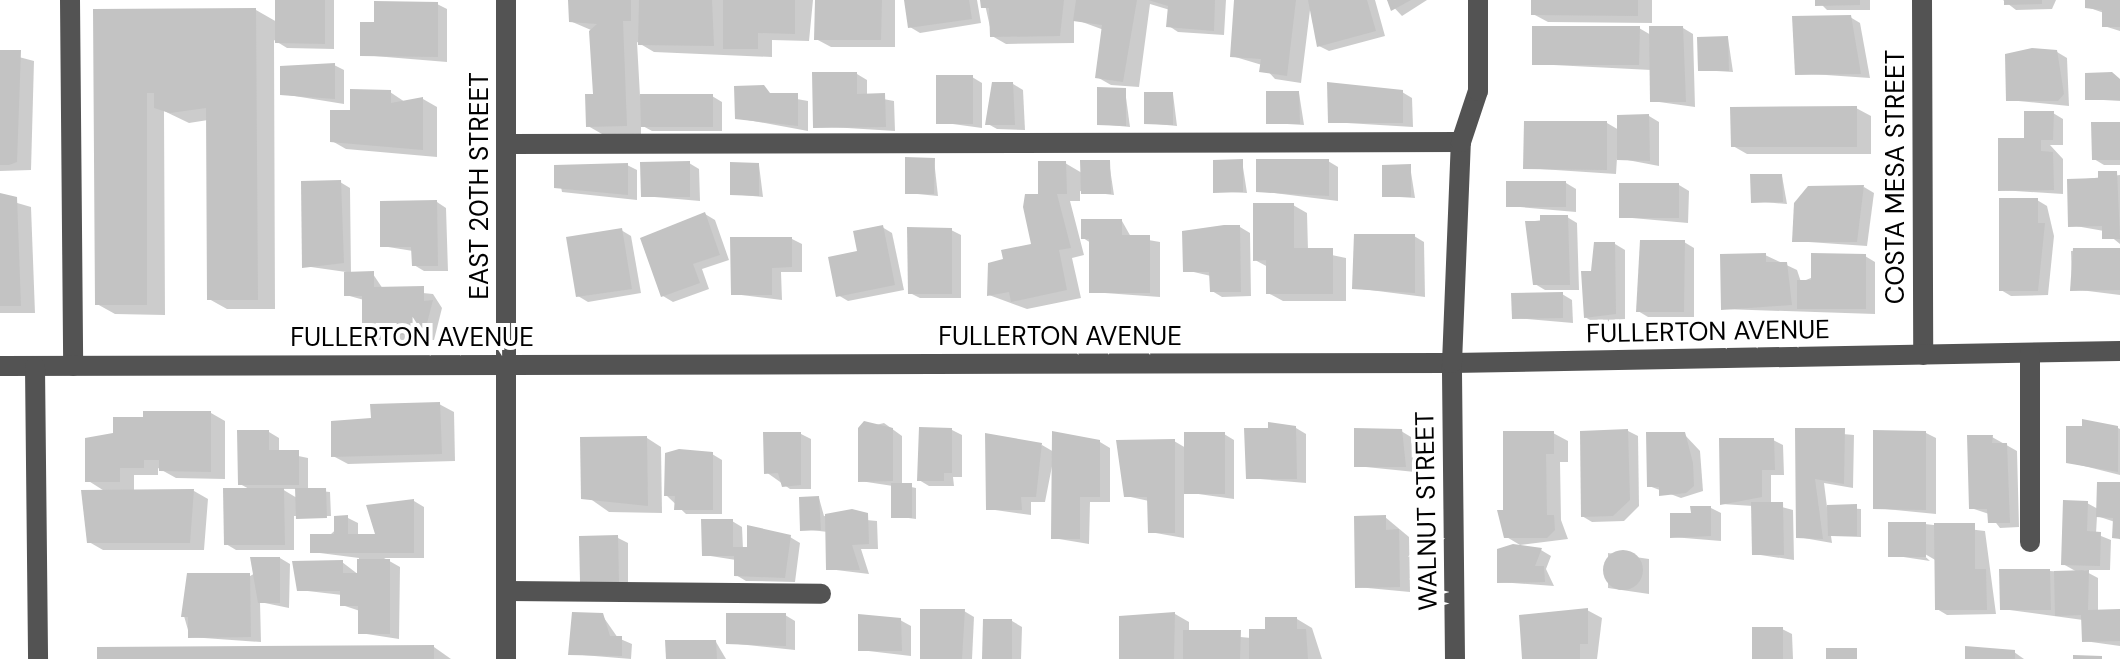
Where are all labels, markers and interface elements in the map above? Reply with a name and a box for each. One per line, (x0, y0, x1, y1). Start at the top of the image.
street label: COSTA MESA STREET (1880, 50, 1912, 304)
street label: EAST 20TH STREET (464, 72, 496, 300)
street label: FULLERTON AVENUE (1586, 314, 1830, 350)
street label: FULLERTON AVENUE (938, 321, 1182, 353)
street label: FULLERTON AVENUE (290, 322, 534, 354)
street label: WALNUT STREET (1410, 411, 1444, 611)

